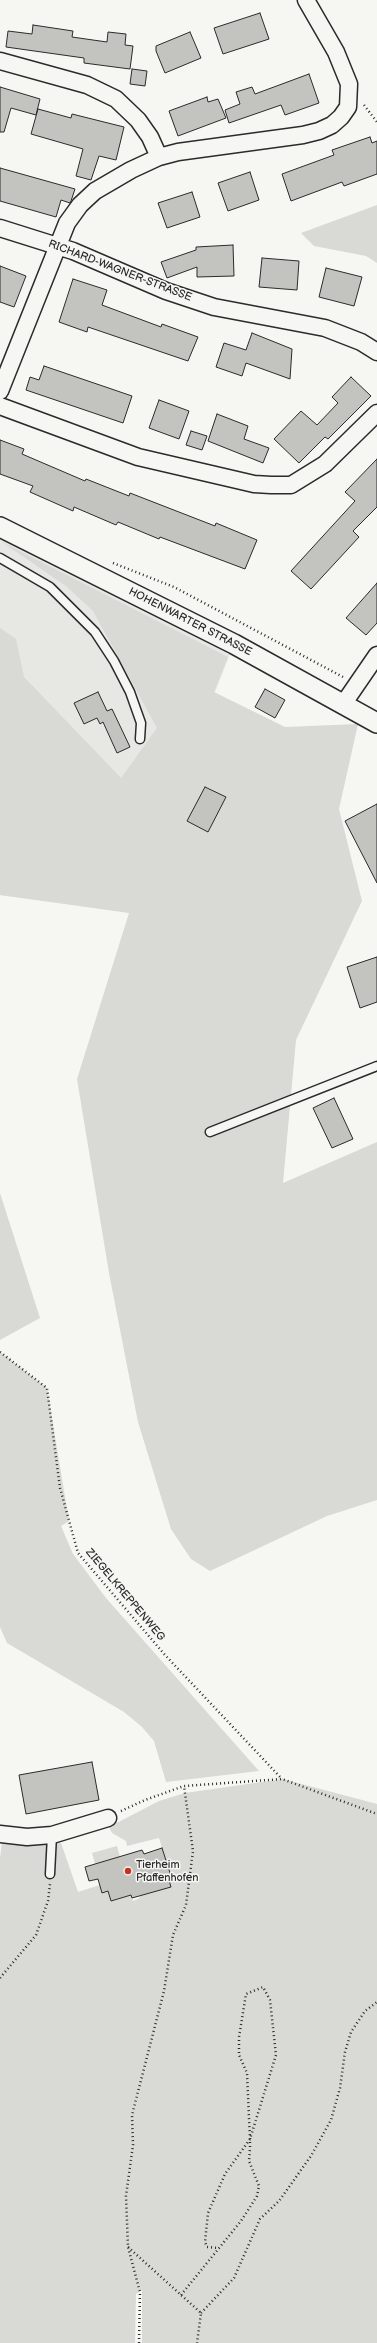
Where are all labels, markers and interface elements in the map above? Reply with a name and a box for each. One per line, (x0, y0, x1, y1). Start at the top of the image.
street label: RICHARD-WAGNER-STRASSE (46, 237, 194, 305)
street label: HOHENWARTER STRASSE (126, 585, 254, 659)
street label: ZIEGELKREPPENWEG (83, 1546, 167, 1644)
place label: Tierheim Pfaffenhofen (136, 1858, 198, 1884)
marker: Tierheim Pfaffenhofen (123, 1866, 133, 1876)

